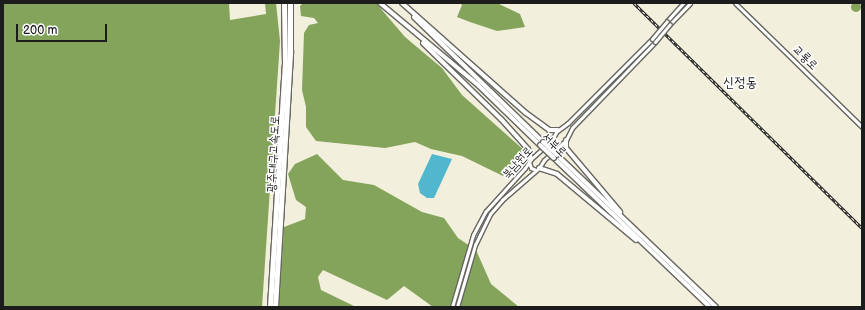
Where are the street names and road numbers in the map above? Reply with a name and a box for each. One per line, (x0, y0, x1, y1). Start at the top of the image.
street label: 교룡로 (790, 43, 820, 73)
street label: 광주대구고속도로 (265, 115, 283, 193)
street label: 서부로 (539, 130, 569, 160)
street label: 북남원로 (500, 144, 536, 182)

